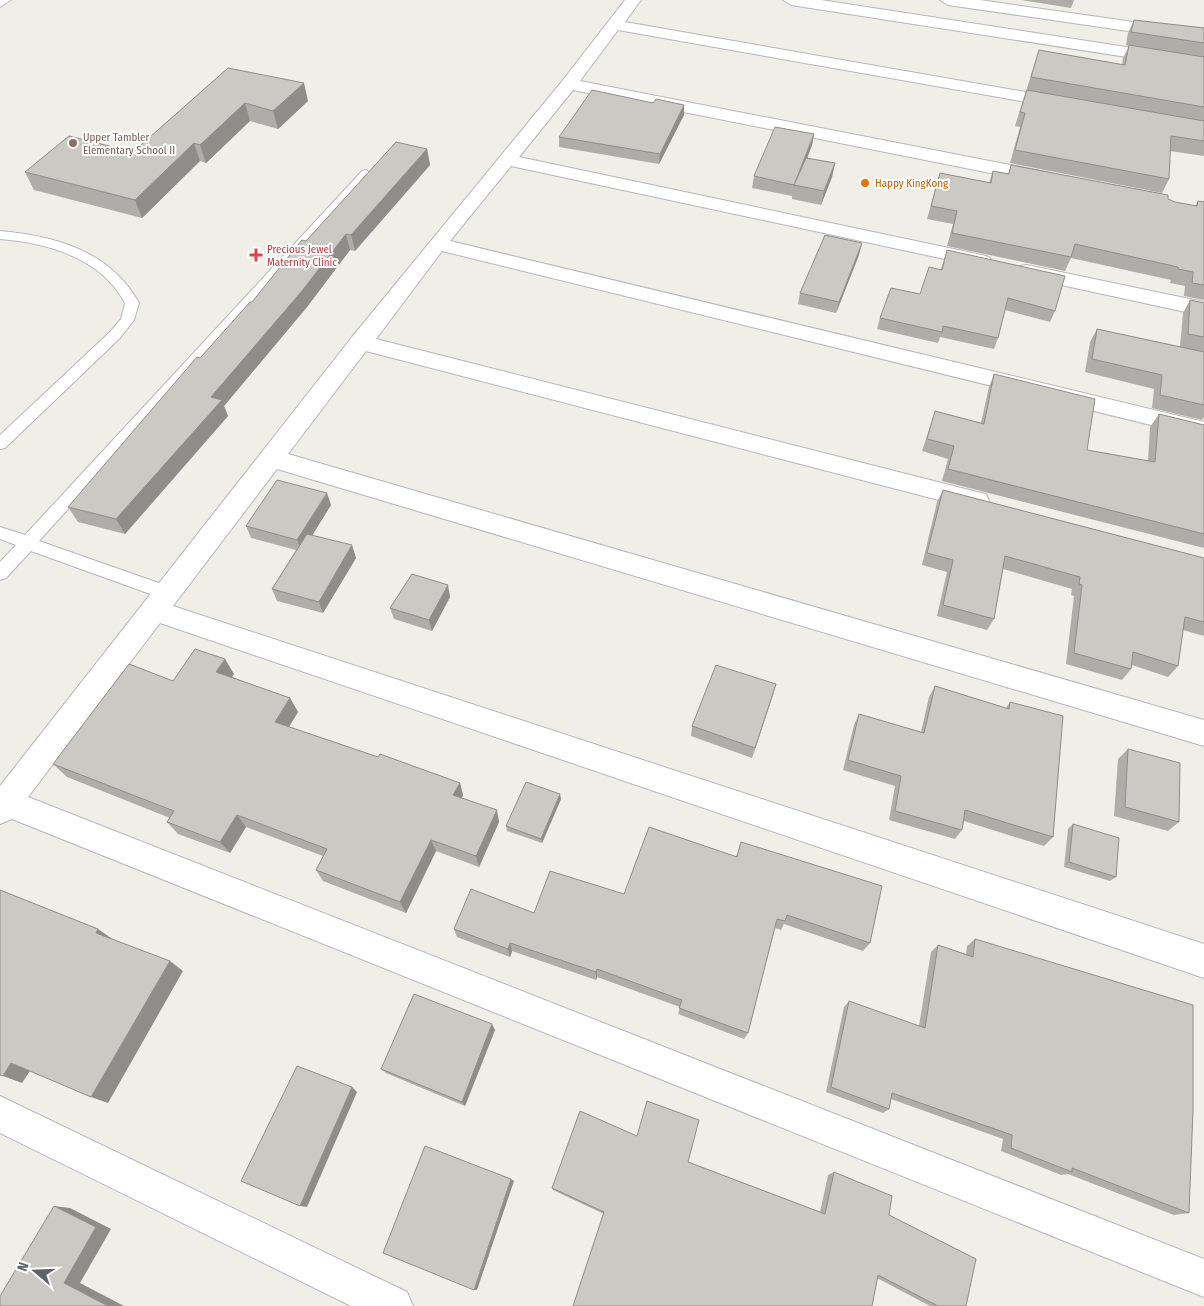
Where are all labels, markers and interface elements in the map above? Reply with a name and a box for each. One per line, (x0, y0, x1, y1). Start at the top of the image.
place label: Upper Tambler Elementary School II (83, 131, 175, 157)
marker: Upper Tambler Elementary School II (67, 137, 79, 149)
marker: Happy KingKong (859, 177, 871, 189)
place label: Happy KingKong (875, 177, 949, 190)
place label: Precious Jewel Maternity Clinic (267, 243, 337, 269)
marker: Precious Jewel Maternity Clinic (249, 248, 263, 262)
north arrow (10, 1246, 60, 1296)
text: N (14, 1260, 33, 1274)

